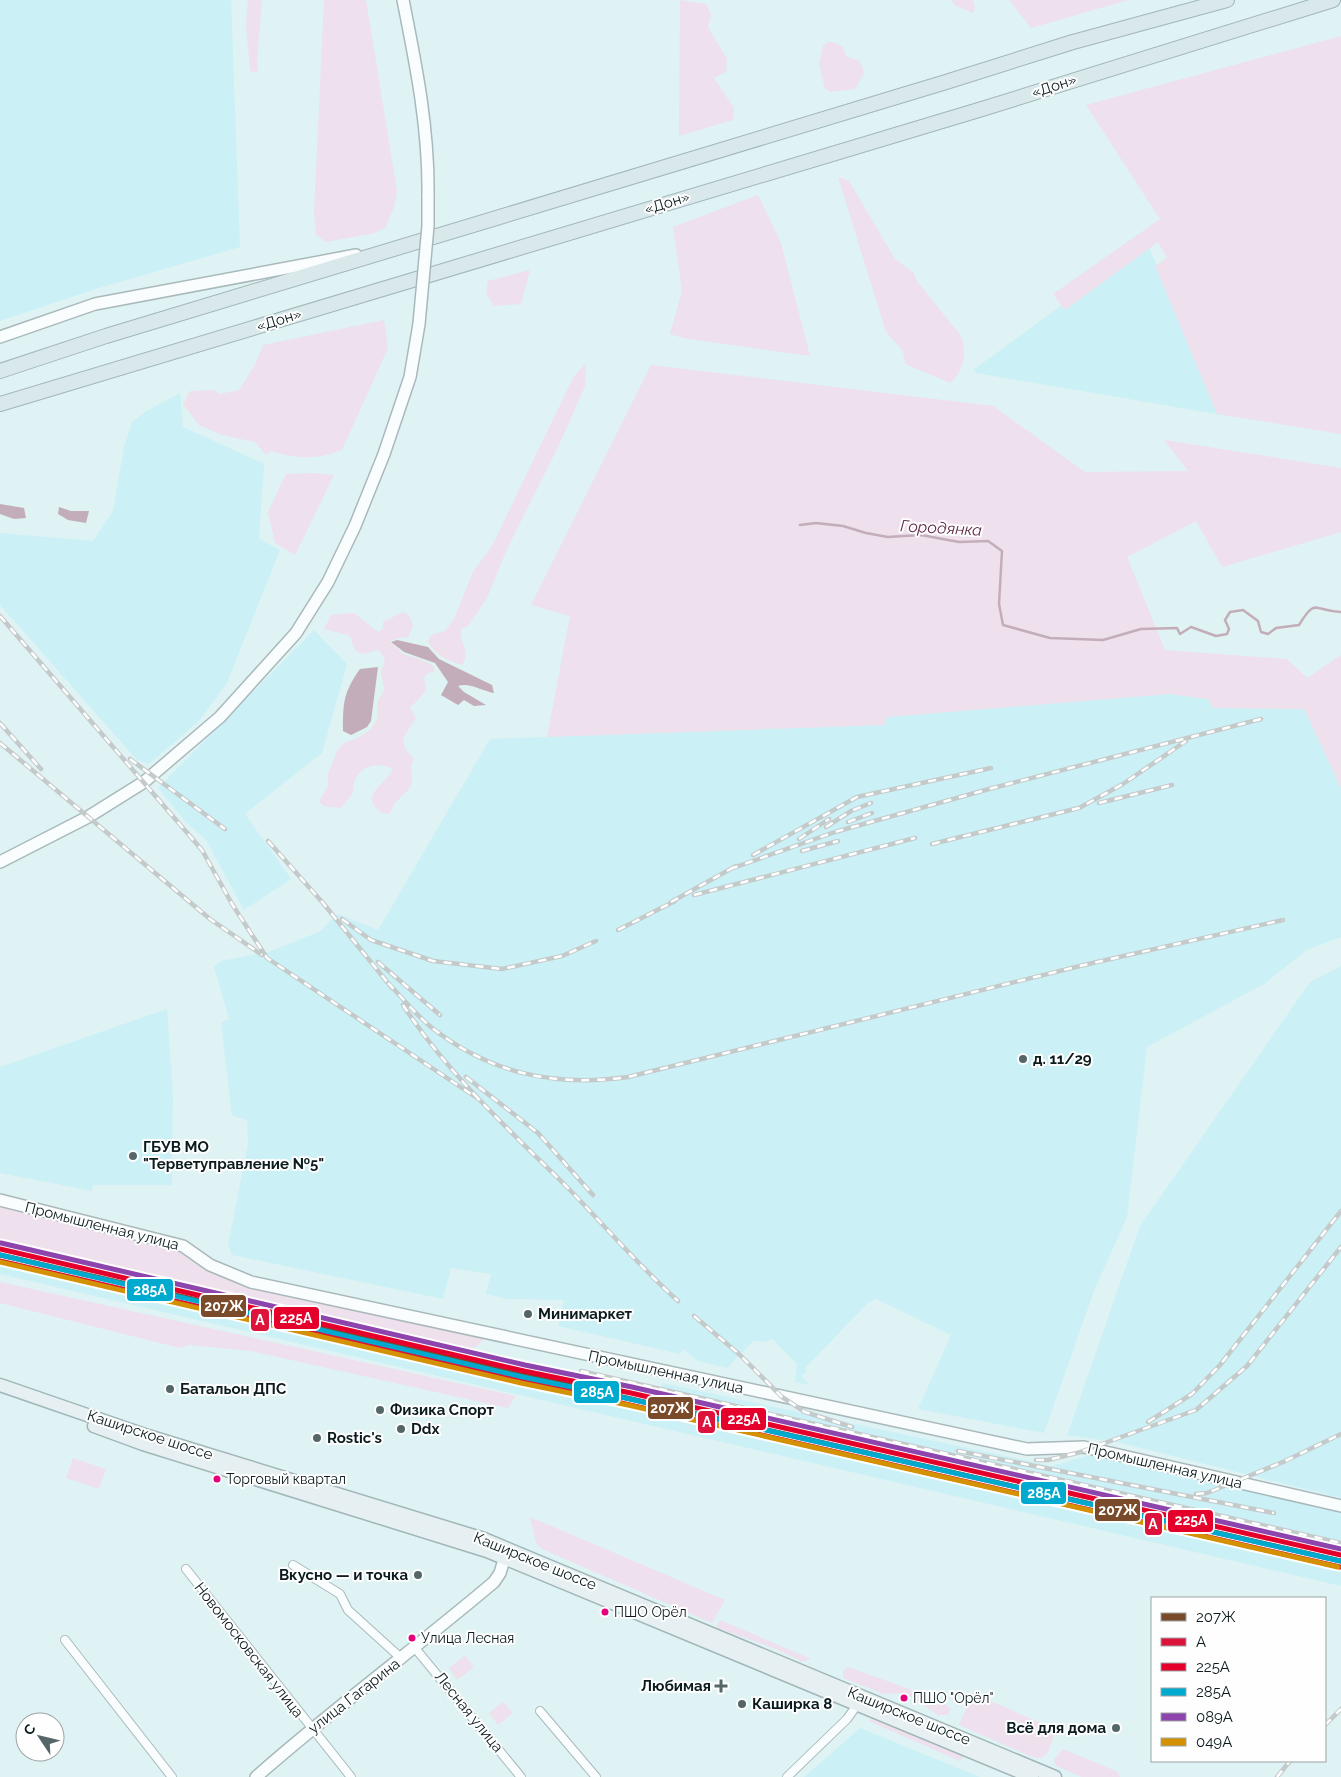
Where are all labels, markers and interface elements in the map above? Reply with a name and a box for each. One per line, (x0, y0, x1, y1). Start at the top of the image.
street label: «Дон» (1029, 70, 1079, 102)
street label: «Дон» (642, 188, 692, 218)
street label: «Дон» (254, 305, 304, 335)
water label: Городянка (900, 516, 983, 540)
place label: д. 11/29 (1033, 1050, 1092, 1068)
marker: д. 11/29 (1017, 1053, 1029, 1065)
place label: ГБУВ МО "Терветуправление №5" (143, 1138, 324, 1173)
marker: ГБУВ МО "Терветуправление №5" (127, 1150, 139, 1162)
street label: Промышленная улица (23, 1198, 181, 1254)
line badge: 285А (126, 1278, 174, 1302)
text: 285А (133, 1282, 167, 1298)
line badge: 207Ж (200, 1294, 247, 1318)
text: 207Ж (204, 1298, 244, 1314)
place label: Минимаркет (538, 1305, 633, 1323)
line badge: 225А (273, 1306, 320, 1330)
line badge: A (250, 1308, 270, 1332)
marker: Минимаркет (522, 1308, 534, 1320)
text: 225А (280, 1310, 313, 1326)
text: A (255, 1312, 265, 1328)
street label: Промышленная улица (587, 1347, 745, 1397)
place label: Батальон ДПС (180, 1380, 286, 1398)
line badge: 285А (573, 1380, 620, 1404)
marker: Батальон ДПС (164, 1383, 176, 1395)
text: 285А (580, 1384, 614, 1400)
line badge: 207Ж (647, 1396, 694, 1420)
text: 207Ж (650, 1400, 690, 1416)
place label: Физика Спорт (390, 1401, 495, 1419)
marker: Физика Спорт (374, 1404, 386, 1416)
street label: Каширское шоссе (85, 1406, 215, 1464)
line badge: 225А (720, 1407, 767, 1431)
line badge: A (697, 1410, 716, 1434)
text: 225А (728, 1411, 761, 1427)
text: A (702, 1414, 712, 1430)
place label: Ddx (411, 1420, 439, 1438)
marker: Ddx (395, 1423, 407, 1435)
place label: Rostic's (327, 1429, 382, 1447)
marker: Rostic's (311, 1432, 323, 1444)
street label: Промышленная улица (1086, 1439, 1244, 1493)
place label: Торговый квартал (226, 1471, 346, 1487)
marker: Торговый квартал (212, 1474, 222, 1484)
line badge: 285А (1020, 1481, 1067, 1505)
text: 285А (1027, 1485, 1061, 1501)
line badge: 207Ж (1094, 1498, 1141, 1522)
text: 207Ж (1098, 1502, 1138, 1518)
line badge: 225А (1167, 1509, 1214, 1533)
line badge: A (1144, 1512, 1163, 1536)
text: 225А (1175, 1512, 1208, 1528)
text: A (1148, 1516, 1158, 1532)
street label: Каширское шоссе (471, 1528, 599, 1594)
place label: Вкусно — и точка (279, 1566, 408, 1584)
marker: Вкусно — и точка (412, 1569, 424, 1581)
street label: Новомосковская улица (191, 1579, 307, 1721)
legend (1151, 1597, 1326, 1762)
place label: ПШО Орёл (614, 1604, 687, 1620)
marker: ПШО Орёл (600, 1607, 610, 1617)
text: 207Ж (1196, 1608, 1236, 1626)
place label: Улица Лесная (421, 1630, 514, 1646)
marker: Улица Лесная (407, 1633, 417, 1643)
text: A (1196, 1633, 1206, 1651)
street label: улица Гагарина (305, 1655, 403, 1737)
text: 225А (1196, 1658, 1230, 1676)
street label: Лесная улица (431, 1668, 507, 1756)
place label: Любимая (641, 1677, 711, 1695)
marker: Любимая (715, 1680, 727, 1692)
street label: Каширское шоссе (845, 1683, 973, 1749)
text: 285А (1196, 1683, 1231, 1701)
place label: ПШО "Орёл" (913, 1690, 994, 1706)
marker: ПШО "Орёл" (899, 1693, 909, 1703)
place label: Каширка 8 (752, 1695, 832, 1713)
marker: Каширка 8 (736, 1698, 748, 1710)
text: 089А (1196, 1708, 1233, 1726)
north arrow (15, 1712, 65, 1762)
place label: Всё для дома (1006, 1719, 1106, 1737)
text: С (20, 1721, 39, 1738)
marker: Всё для дома (1110, 1722, 1122, 1734)
text: 049А (1196, 1733, 1232, 1751)

